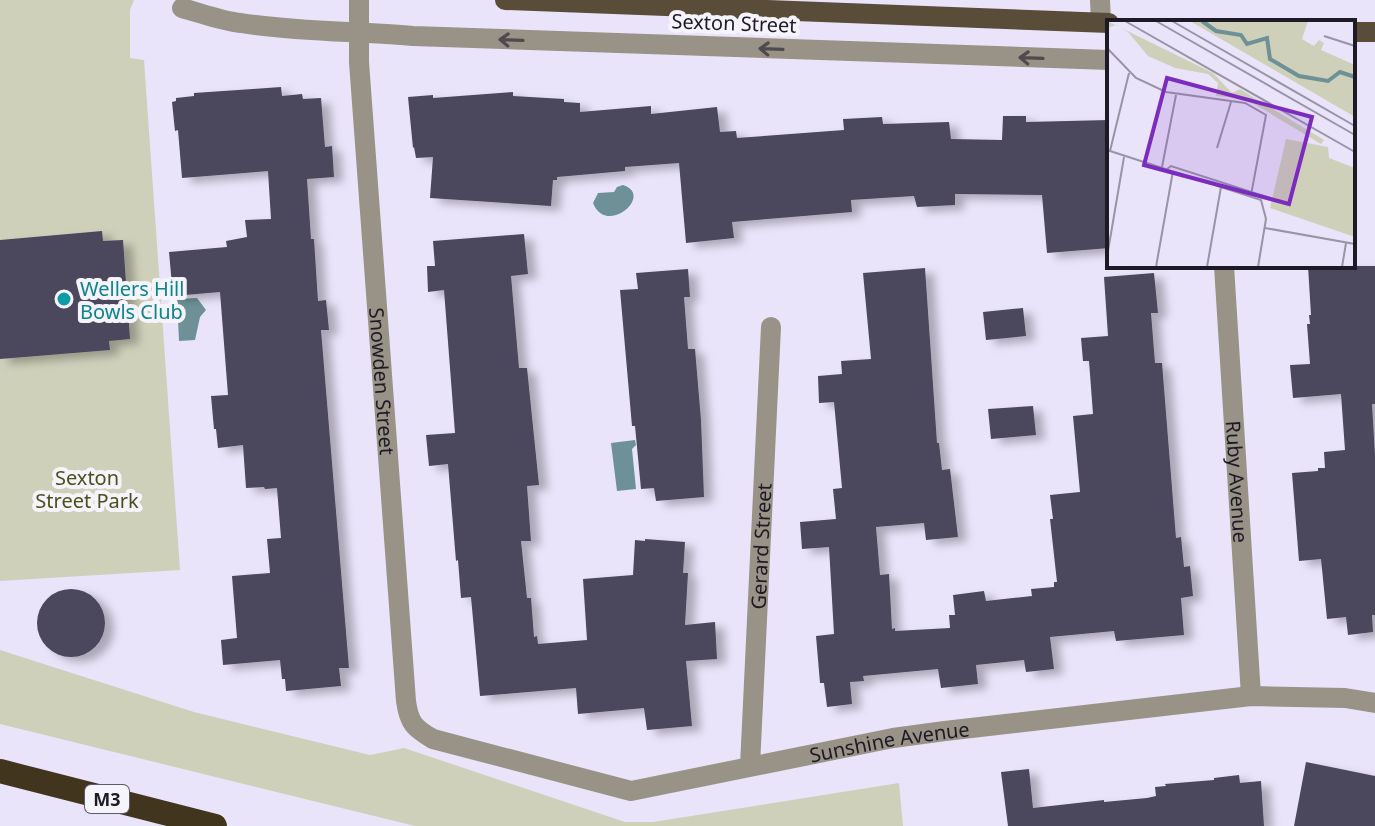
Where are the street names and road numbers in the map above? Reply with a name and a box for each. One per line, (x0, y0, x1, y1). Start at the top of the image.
street label: Sexton Street (671, 7, 797, 39)
street label: Snowden Street (364, 306, 401, 456)
street label: Ruby Avenue (1220, 420, 1255, 544)
street label: Gerard Street (744, 483, 777, 610)
street label: Sunshine Avenue (807, 715, 971, 768)
road number: M3 (85, 785, 129, 813)

